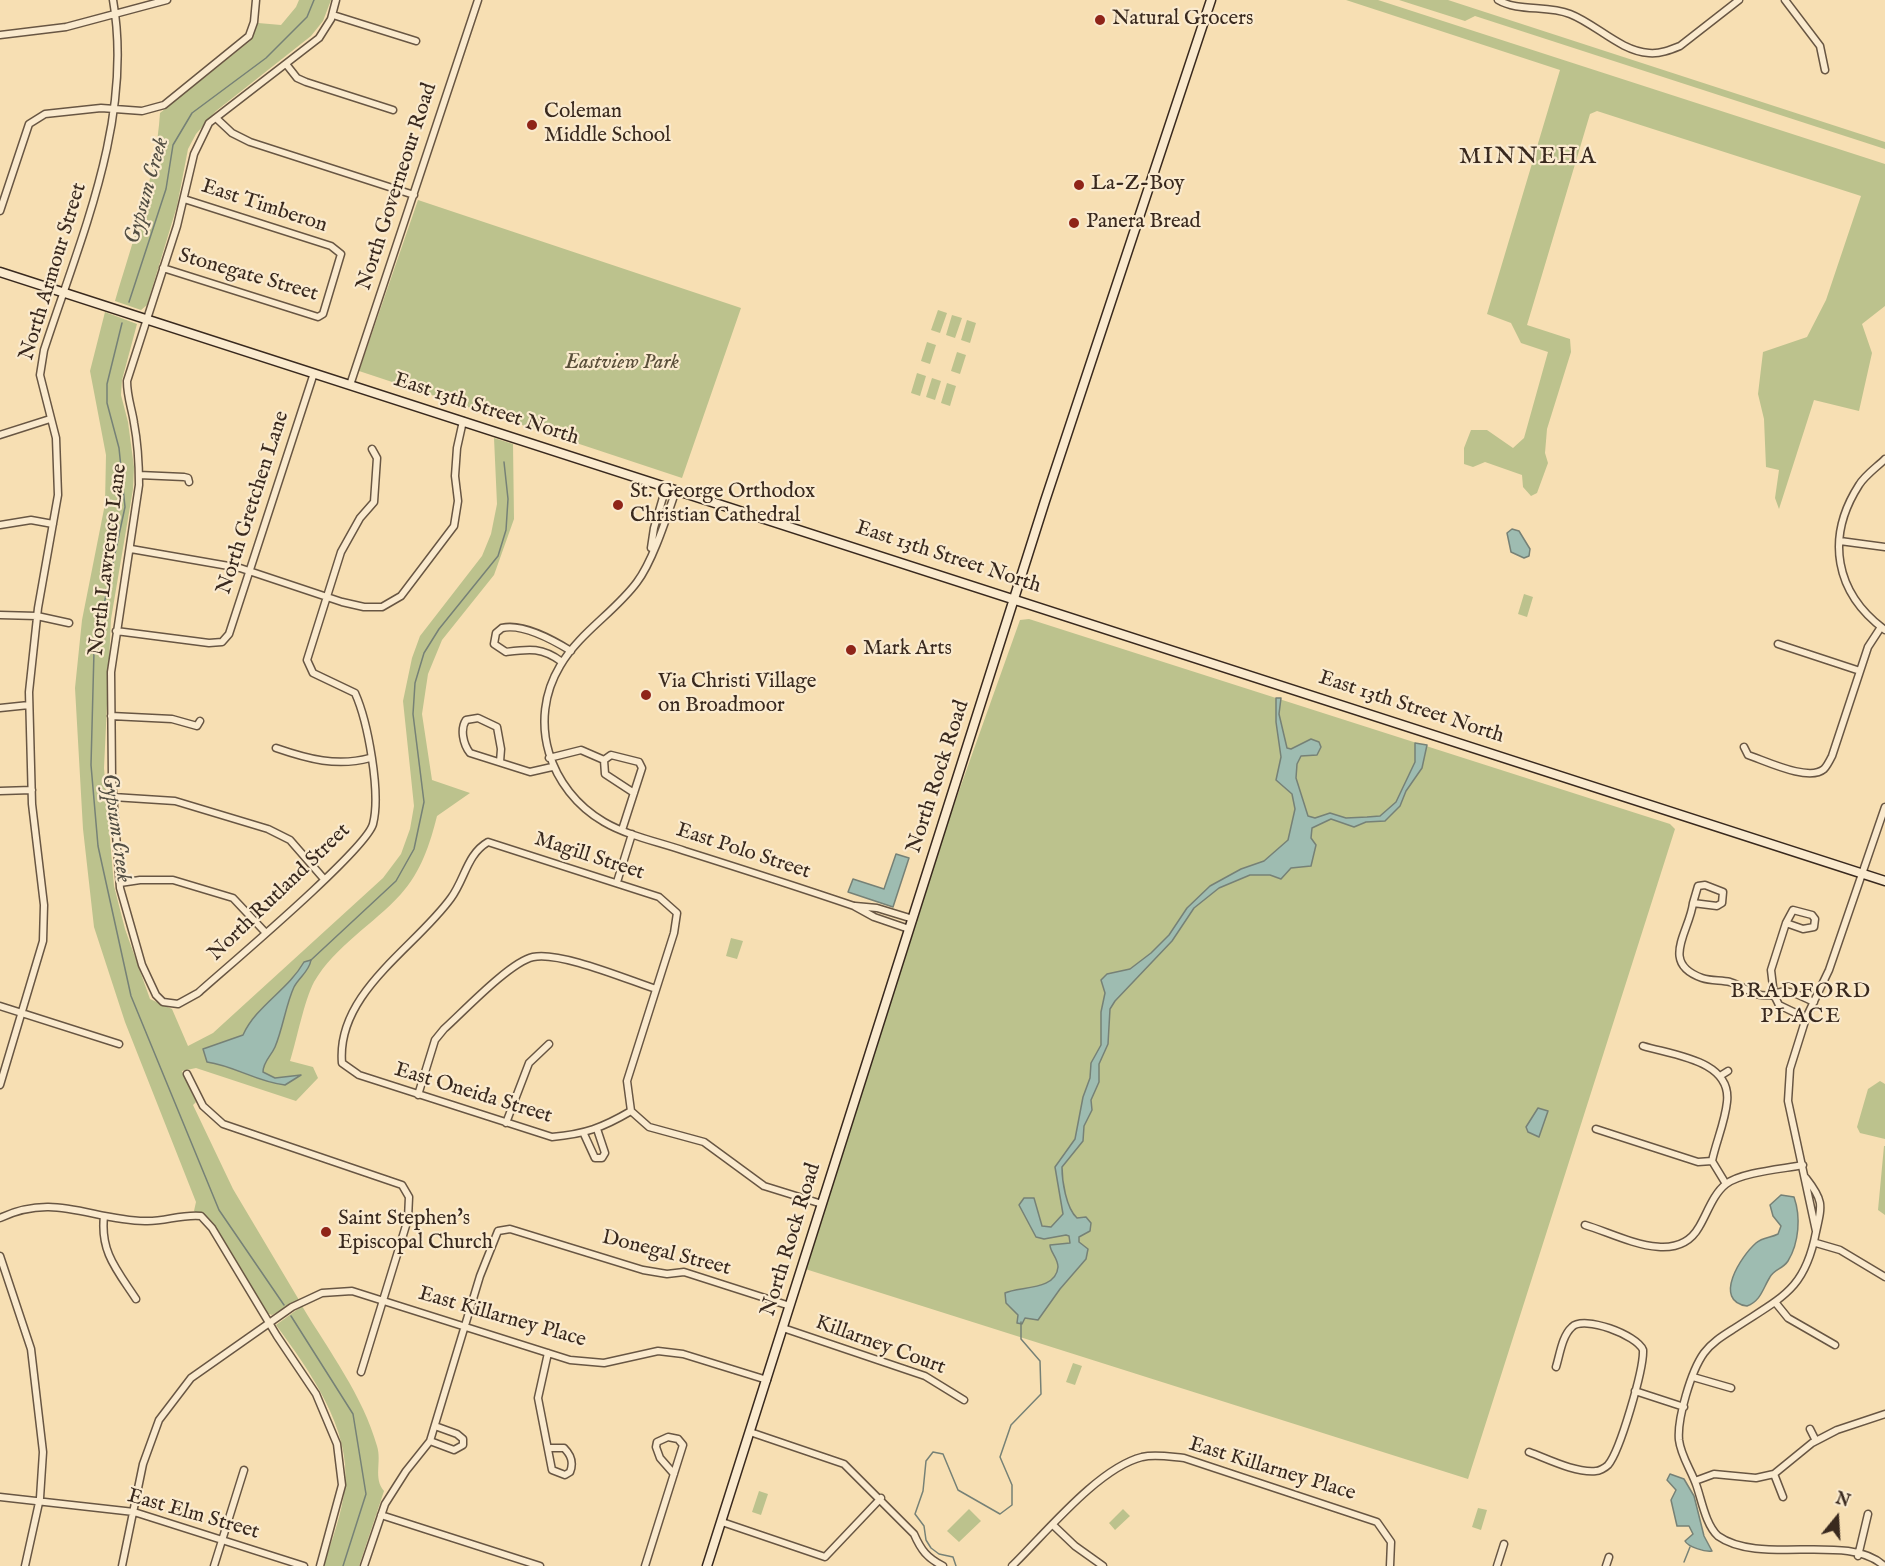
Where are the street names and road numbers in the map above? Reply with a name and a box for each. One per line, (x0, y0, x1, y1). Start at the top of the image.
street label: North Governeour Road (353, 80, 443, 294)
street label: East Timberon (198, 175, 330, 239)
street label: North Armour Street (15, 180, 93, 364)
street label: Stonegate Street (175, 244, 321, 308)
street label: East 13th Street North (390, 368, 582, 452)
street label: North Gretchen Lane (212, 408, 296, 598)
street label: North Lawrence Lane (85, 462, 133, 658)
street label: East 13th Street North (852, 516, 1044, 600)
street label: East 13th Street North (1315, 666, 1507, 750)
street label: North Rock Road (902, 697, 976, 857)
street label: East Polo Street (673, 818, 813, 886)
street label: North Rutland Street (204, 819, 356, 967)
street label: Magill Street (531, 827, 647, 887)
street label: East Oneida Street (391, 1058, 555, 1130)
street label: North Rock Road (757, 1160, 827, 1320)
street label: Donegal Street (599, 1226, 733, 1282)
street label: East Killarney Place (415, 1282, 589, 1354)
street label: Killarney Court (811, 1311, 949, 1381)
street label: East Killarney Place (1185, 1433, 1359, 1507)
street label: East Elm Street (124, 1484, 262, 1546)

